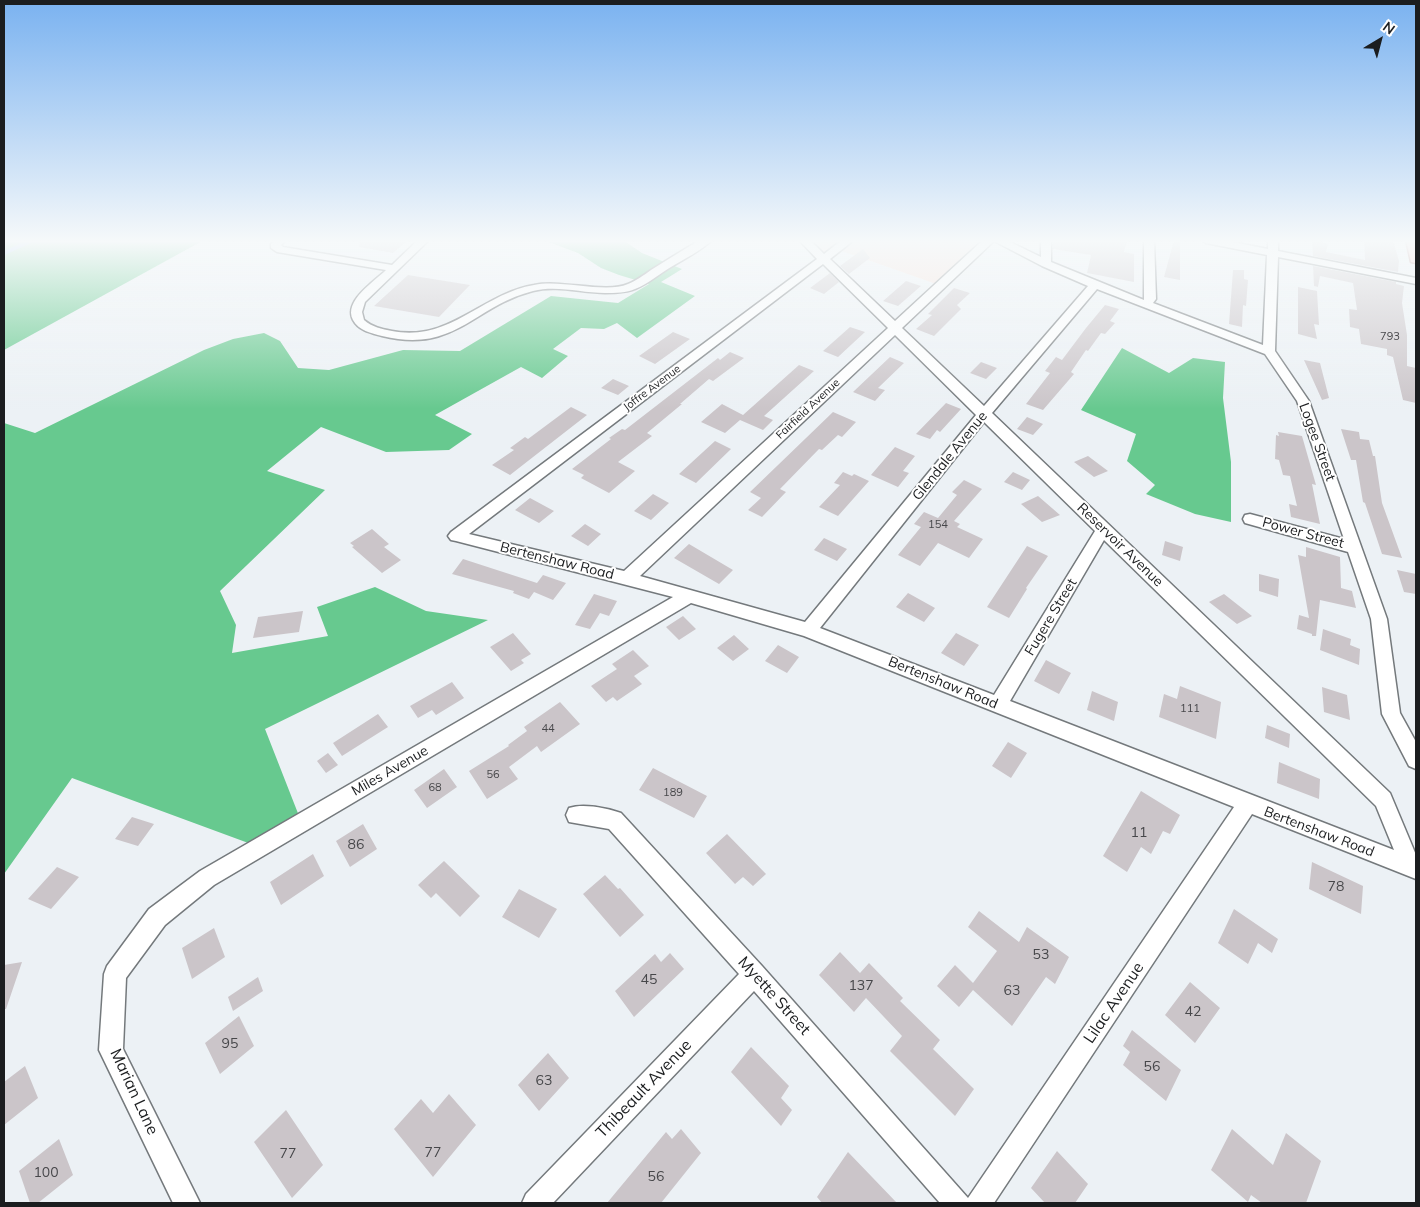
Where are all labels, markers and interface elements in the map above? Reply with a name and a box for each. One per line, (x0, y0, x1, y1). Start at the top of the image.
north arrow (1355, 15, 1405, 65)
text: N (1379, 18, 1399, 38)
house number: 793 (1380, 330, 1400, 344)
street label: Joffre Avenue (621, 362, 683, 414)
street label: Fairfield Avenue (773, 376, 843, 442)
street label: Logee Street (1295, 401, 1339, 483)
street label: Glendale Avenue (909, 408, 991, 504)
street label: Reservoir Avenue (1073, 500, 1167, 590)
street label: Power Street (1260, 514, 1346, 552)
house number: 154 (928, 518, 948, 532)
street label: Bertenshaw Road (498, 539, 616, 583)
street label: Fugere Street (1021, 575, 1081, 659)
street label: Bertenshaw Road (886, 653, 1000, 713)
house number: 111 (1180, 702, 1200, 716)
house number: 44 (541, 722, 555, 736)
street label: Miles Avenue (349, 742, 431, 800)
house number: 56 (486, 768, 500, 782)
house number: 68 (428, 781, 442, 795)
house number: 189 (663, 786, 683, 800)
street label: Bertenshaw Road (1261, 803, 1377, 861)
house number: 11 (1131, 825, 1147, 841)
house number: 86 (348, 837, 364, 853)
house number: 78 (1328, 879, 1344, 895)
house number: 53 (1033, 947, 1049, 963)
street label: Myette Street (734, 953, 814, 1039)
street label: Lilac Avenue (1080, 959, 1148, 1047)
house number: 45 (641, 972, 657, 988)
house number: 137 (848, 978, 874, 994)
house number: 63 (1004, 983, 1020, 999)
house number: 42 (1185, 1004, 1201, 1020)
house number: 95 (222, 1036, 238, 1052)
street label: Thibeault Avenue (592, 1036, 696, 1142)
street label: Marian Lane (106, 1046, 162, 1138)
house number: 56 (1144, 1059, 1160, 1075)
house number: 63 (536, 1073, 552, 1089)
house number: 77 (425, 1145, 441, 1161)
house number: 77 (280, 1146, 296, 1162)
house number: 100 (33, 1165, 59, 1181)
house number: 56 (648, 1169, 664, 1185)

